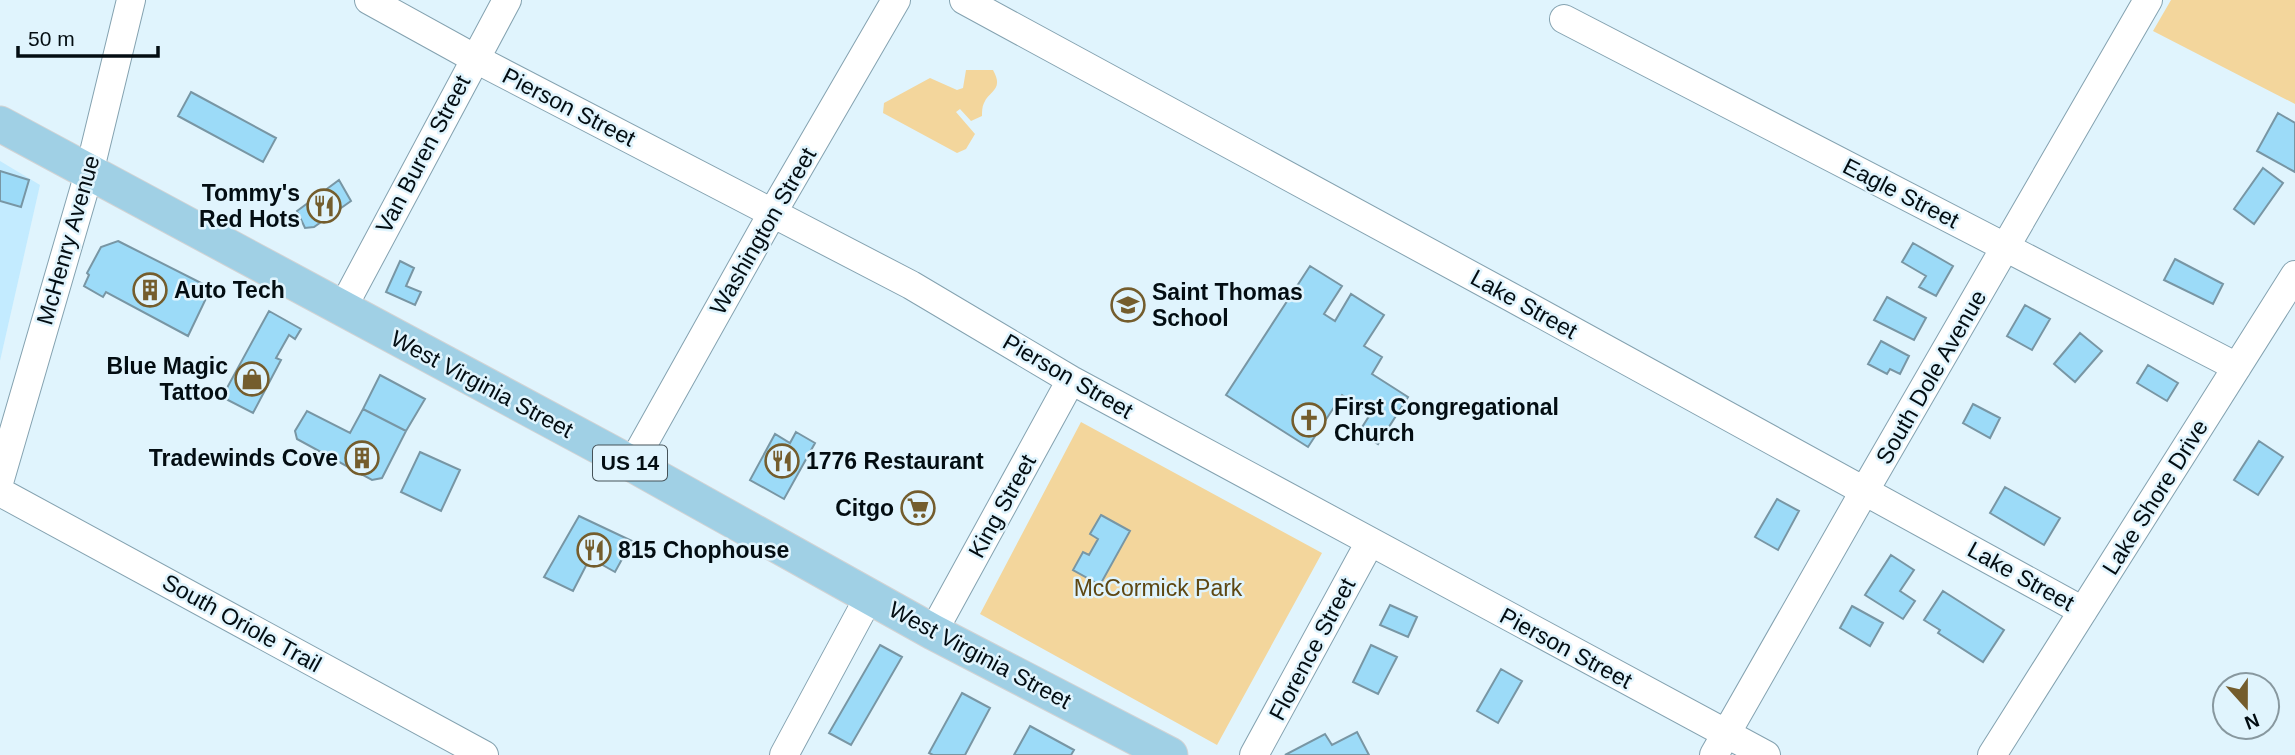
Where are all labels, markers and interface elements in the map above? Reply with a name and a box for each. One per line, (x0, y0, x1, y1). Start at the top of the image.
scale bar (18, 14, 158, 58)
text: 50 m (28, 27, 75, 50)
street label: Pierson Street (498, 62, 640, 152)
street label: Van Buren Street (371, 70, 476, 237)
street label: Washington Street (705, 142, 822, 319)
street label: McHenry Avenue (31, 152, 105, 328)
street label: Eagle Street (1839, 153, 1964, 234)
place label: Tommy's Red Hots (199, 180, 300, 232)
restaurant icon: Tommy's Red Hots (305, 187, 343, 225)
street label: Lake Street (1466, 264, 1582, 344)
building icon: Auto Tech (131, 271, 169, 309)
place label: Auto Tech (174, 277, 285, 303)
place label: Saint Thomas School (1152, 279, 1303, 331)
street label: South Dole Avenue (1871, 285, 1991, 469)
school or university icon: Saint Thomas School (1109, 286, 1147, 324)
street label: West Virginia Street (387, 325, 578, 443)
street label: Pierson Street (998, 328, 1138, 424)
place label: Blue Magic Tattoo (107, 353, 228, 405)
shop icon: Blue Magic Tattoo (233, 360, 271, 398)
place label: First Congregational Church (1334, 394, 1559, 446)
church icon: First Congregational Church (1290, 401, 1328, 439)
street label: Lake Shore Drive (2097, 415, 2213, 579)
building icon: Tradewinds Cove (343, 439, 381, 477)
restaurant icon: 1776 Restaurant (763, 442, 801, 480)
place label: Tradewinds Cove (149, 445, 338, 471)
road number: US 14 (593, 446, 667, 480)
place label: 1776 Restaurant (806, 448, 984, 474)
street label: King Street (963, 449, 1041, 562)
supermarket icon: Citgo (899, 489, 937, 527)
place label: Citgo (835, 495, 894, 521)
restaurant icon: 815 Chophouse (575, 531, 613, 569)
street label: Lake Street (1963, 536, 2079, 616)
place label: 815 Chophouse (618, 537, 789, 563)
street label: South Oriole Trail (158, 569, 326, 677)
street label: Florence Street (1264, 573, 1361, 725)
park label: McCormick Park (1074, 575, 1243, 601)
street label: West Virginia Street (885, 596, 1076, 714)
street label: Pierson Street (1496, 602, 1637, 694)
north arrow (2211, 671, 2281, 741)
text: N (2242, 709, 2262, 734)

